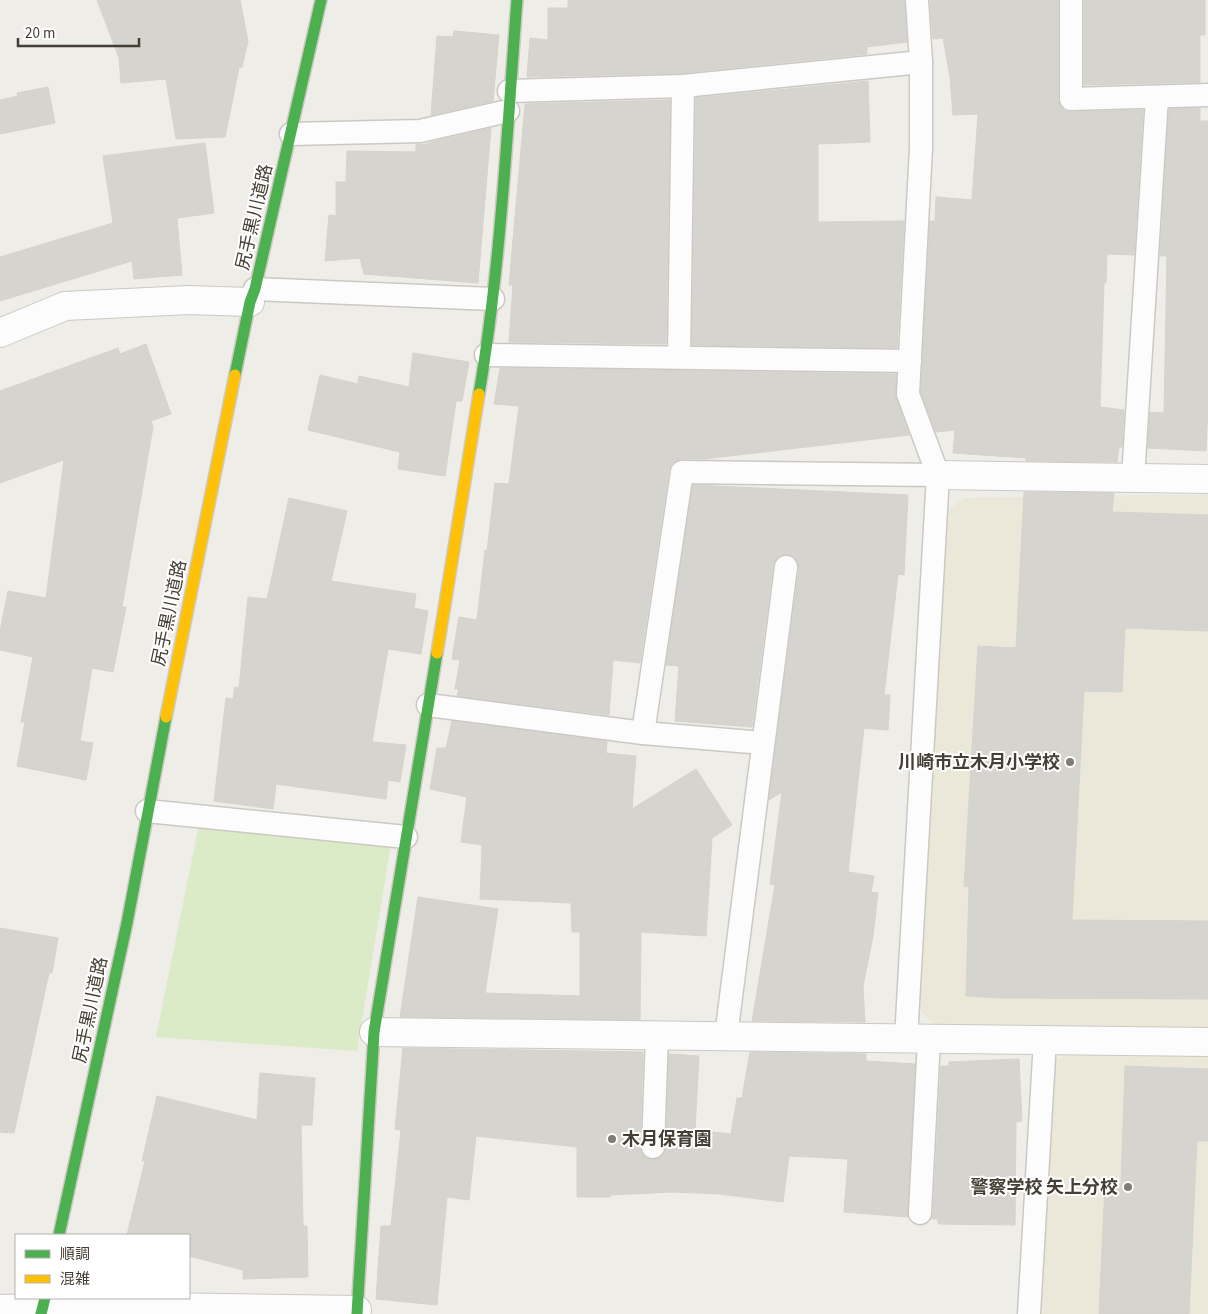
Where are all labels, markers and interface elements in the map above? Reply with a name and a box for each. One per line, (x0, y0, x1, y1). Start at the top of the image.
scale bar (18, 15, 139, 47)
text: 20 m (25, 23, 55, 44)
street label: 尻手黒川道路 (230, 162, 279, 273)
street label: 尻手黒川道路 (146, 558, 193, 669)
place label: 川崎市立木月小学校 (898, 750, 1060, 775)
marker: 川崎市立木月小学校 (1064, 756, 1076, 768)
street label: 尻手黒川道路 (67, 955, 114, 1066)
place label: 木月保育園 (622, 1127, 712, 1152)
marker: 木月保育園 (606, 1133, 618, 1145)
place label: 警察学校 矢上分校 (970, 1175, 1118, 1200)
marker: 警察学校 矢上分校 (1122, 1181, 1134, 1193)
legend (15, 1234, 190, 1299)
text: 順調 (60, 1244, 90, 1265)
text: 混雑 (60, 1269, 90, 1290)

